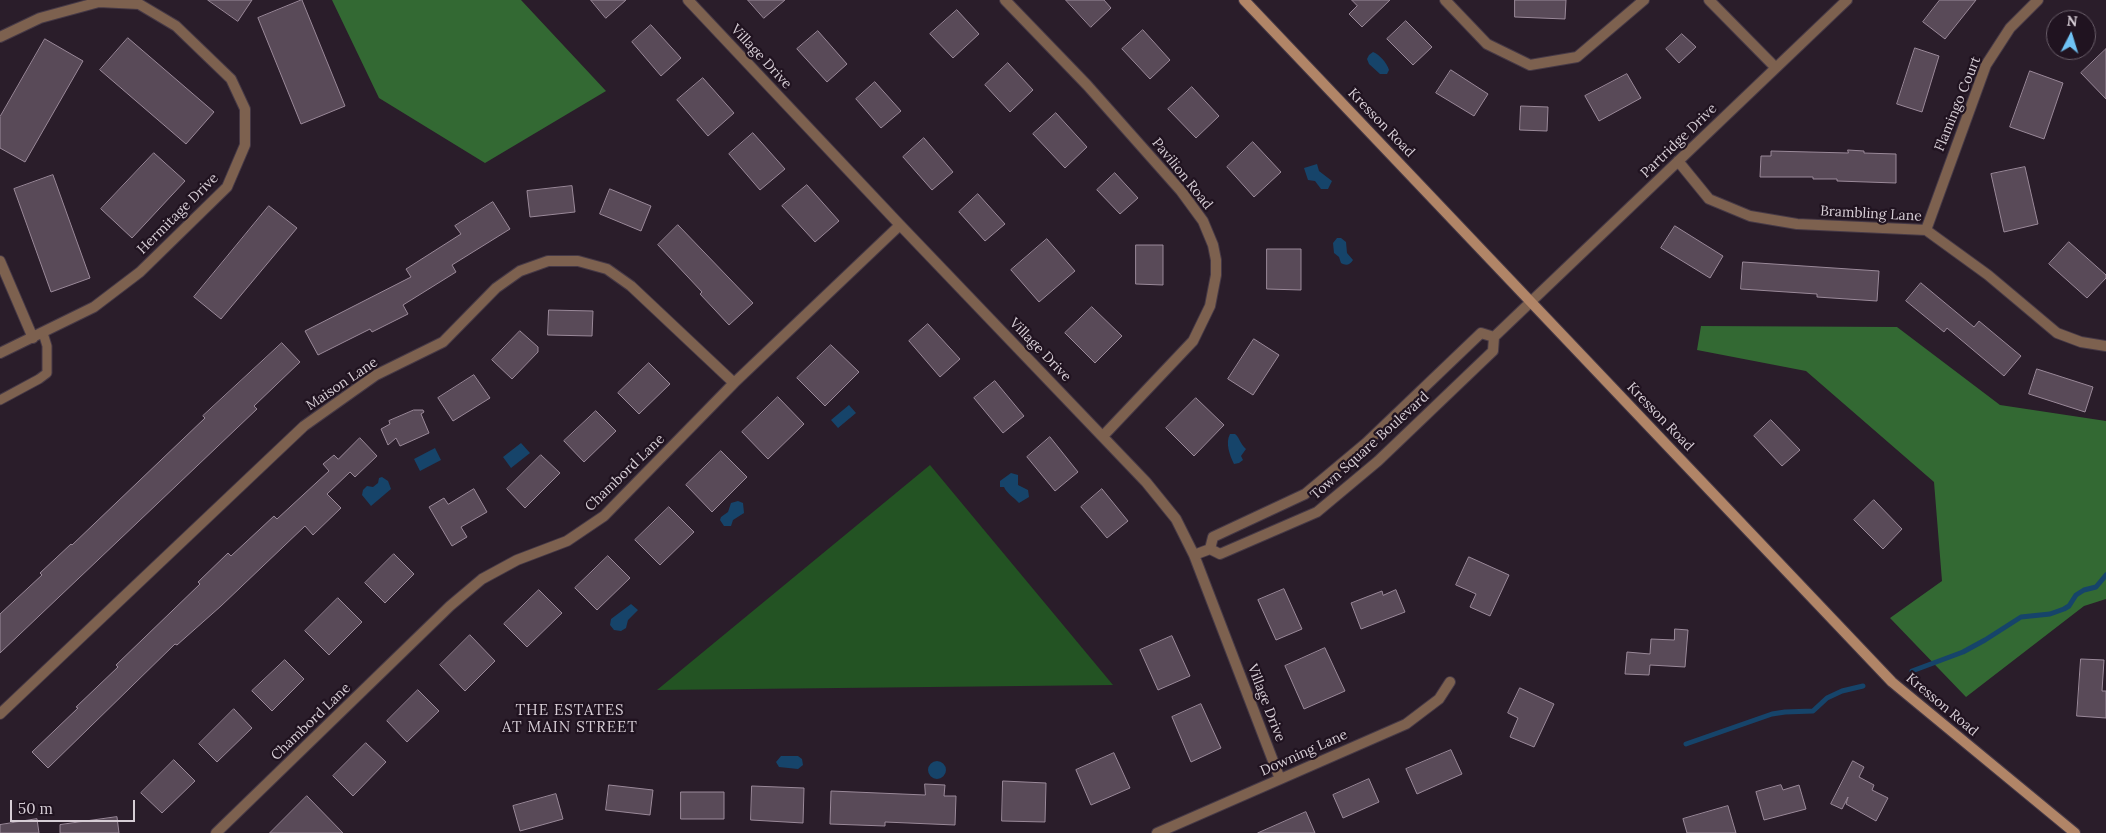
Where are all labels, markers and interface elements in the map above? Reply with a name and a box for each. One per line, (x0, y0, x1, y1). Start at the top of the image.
north arrow (2046, 10, 2096, 60)
text: N (2066, 12, 2078, 30)
street label: Village Drive (727, 21, 795, 93)
street label: Flamingo Court (1931, 54, 1985, 154)
street label: Kresson Road (1344, 85, 1418, 161)
street label: Partridge Drive (1637, 100, 1721, 182)
street label: Pavilion Road (1148, 135, 1216, 213)
street label: Hermitage Drive (134, 170, 222, 258)
street label: Brambling Lane (1820, 203, 1922, 225)
street label: Village Drive (1006, 315, 1074, 385)
street label: Maison Lane (303, 354, 381, 414)
street label: Kresson Road (1623, 379, 1697, 455)
street label: Town Square Boulevard (1307, 388, 1433, 504)
street label: Chambord Lane (582, 431, 668, 515)
street label: Village Drive (1244, 662, 1288, 744)
street label: Kresson Road (1903, 670, 1981, 740)
street label: Chambord Lane (268, 680, 354, 764)
district label: THE ESTATES AT MAIN STREET (500, 702, 640, 737)
street label: Downing Lane (1258, 726, 1350, 780)
scale bar (12, 790, 138, 822)
text: 50 m (18, 799, 53, 818)

